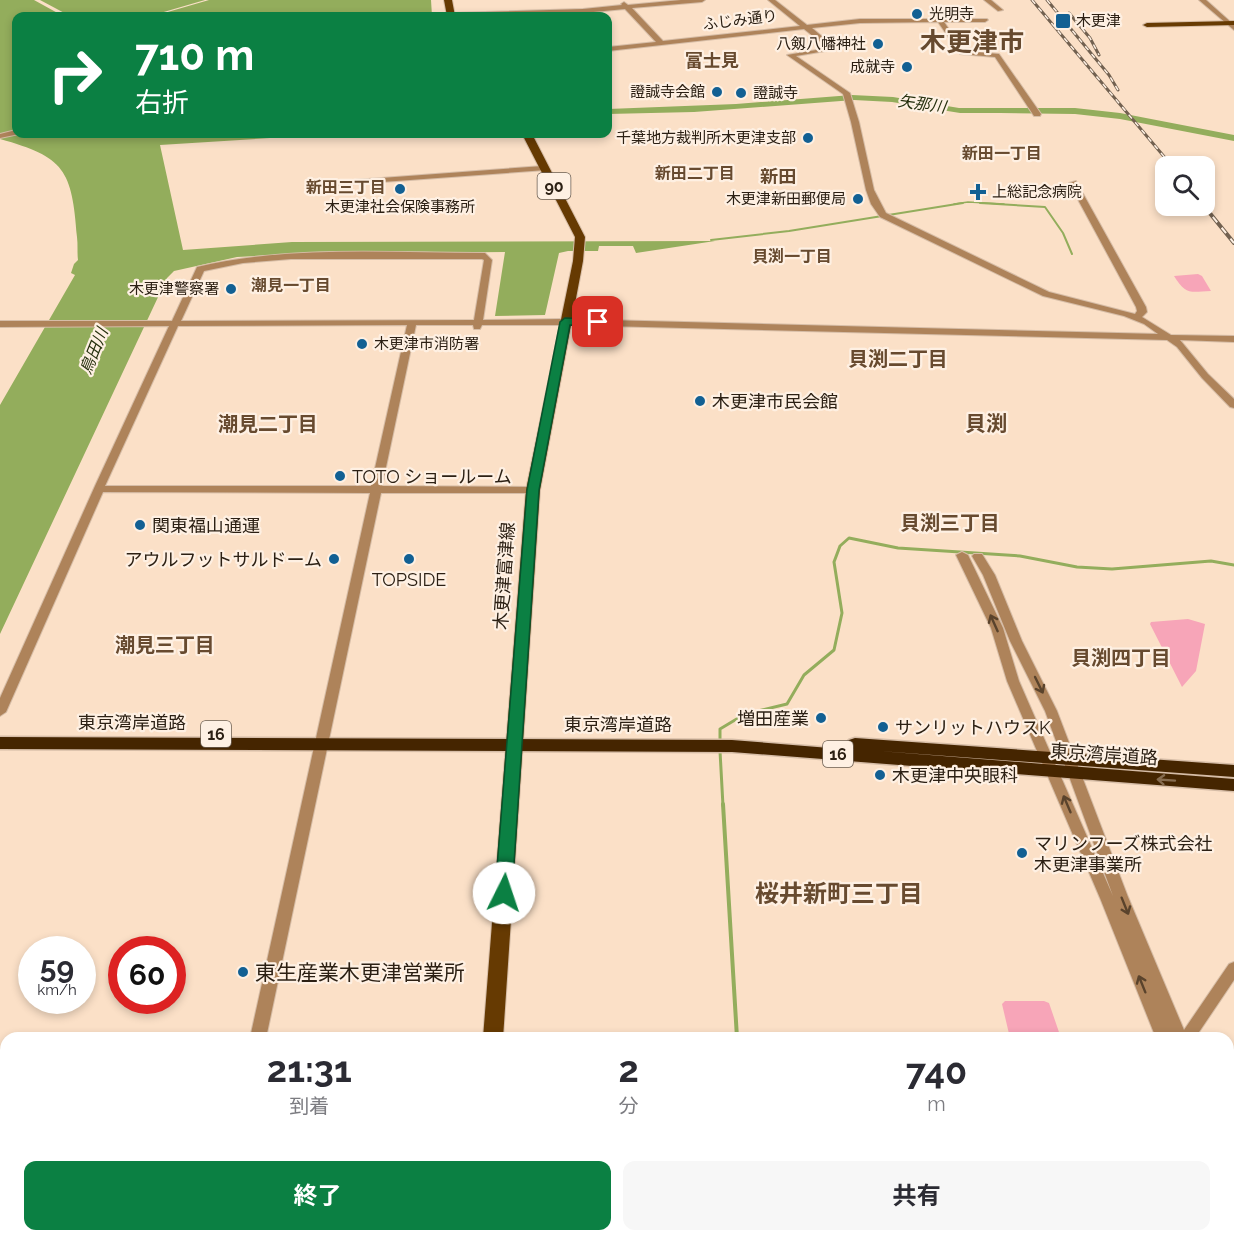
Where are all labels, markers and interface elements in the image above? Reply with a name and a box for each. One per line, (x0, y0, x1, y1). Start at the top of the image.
place label: 光明寺 (929, 5, 974, 23)
street label: ふじみ通り (702, 6, 778, 34)
marker: 光明寺 (910, 7, 924, 21)
marker: 木更津 (1054, 12, 1072, 30)
place label: 木更津 (1076, 12, 1121, 30)
district label: 木更津市 (920, 27, 1024, 57)
text: 710 m (135, 31, 254, 80)
place label: 八剱八幡神社 (776, 35, 866, 53)
icon: right (36, 36, 114, 114)
marker: 八剱八幡神社 (871, 37, 885, 51)
district label: 富士見 (685, 50, 739, 71)
place label: 成就寺 (850, 58, 895, 76)
marker: 成就寺 (900, 60, 914, 74)
place label: 證誠寺会館 (630, 83, 705, 101)
place label: 證誠寺 (753, 84, 798, 102)
marker: 證誠寺会館 (710, 85, 724, 99)
marker: 證誠寺 (734, 86, 748, 100)
text: 右折 (135, 87, 189, 118)
water label: 矢那川 (897, 91, 949, 117)
place label: 千葉地方裁判所木更津支部 (616, 129, 796, 147)
marker: 千葉地方裁判所木更津支部 (801, 131, 815, 145)
district label: 新田一丁目 (962, 144, 1042, 163)
map controls (1155, 156, 1215, 216)
button: search (1155, 156, 1215, 216)
district label: 新田二丁目 (655, 164, 735, 183)
district label: 新田 (760, 166, 796, 187)
road number: 90 (538, 173, 570, 199)
district label: 新田三丁目 (306, 178, 386, 197)
marker: 木更津社会保険事務所 (393, 182, 407, 196)
marker: 上総記念病院 (969, 183, 987, 201)
place label: 上総記念病院 (992, 183, 1082, 201)
place label: 木更津新田郵便局 (726, 190, 846, 208)
marker: 木更津新田郵便局 (851, 192, 865, 206)
place label: 木更津社会保険事務所 (325, 198, 475, 216)
district label: 貝渕一丁目 (752, 247, 832, 266)
district label: 潮見一丁目 (251, 276, 331, 295)
place label: 木更津警察署 (129, 280, 219, 298)
marker: 木更津警察署 (224, 282, 238, 296)
pin (572, 296, 623, 347)
icon: arrive (581, 305, 614, 338)
water label: 鳥田川 (76, 323, 113, 377)
place label: 木更津市消防署 (374, 335, 479, 353)
marker: 木更津市消防署 (355, 337, 369, 351)
district label: 貝渕二丁目 (848, 347, 948, 371)
place label: 木更津市民会館 (712, 391, 838, 412)
marker: 木更津市民会館 (693, 394, 707, 408)
district label: 貝渕 (965, 411, 1007, 436)
district label: 潮見二丁目 (218, 412, 318, 436)
place label: TOTO ショールーム (352, 466, 512, 487)
marker: TOTO ショールーム (333, 469, 347, 483)
district label: 貝渕三丁目 (900, 511, 1000, 535)
place label: 関東福山通運 (152, 515, 260, 536)
marker: 関東福山通運 (133, 518, 147, 532)
street label: 木更津富津線 (490, 521, 518, 631)
place label: アウルフットサルドーム (125, 549, 322, 570)
marker: アウルフットサルドーム (327, 552, 341, 566)
marker: TOPSIDE (402, 552, 416, 566)
place label: TOPSIDE (372, 569, 446, 590)
one-way arrow (988, 615, 1000, 633)
district label: 潮見三丁目 (115, 633, 215, 657)
district label: 貝渕四丁目 (1071, 646, 1171, 670)
one-way arrow (1033, 676, 1045, 694)
place label: 増田産業 (737, 708, 809, 729)
marker: 増田産業 (814, 711, 828, 725)
street label: 東京湾岸道路 (78, 712, 186, 733)
street label: 東京湾岸道路 (564, 714, 672, 735)
place label: サンリットハウスK (895, 717, 1051, 738)
marker: サンリットハウスK (876, 720, 890, 734)
road number: 16 (201, 721, 231, 747)
street label: 東京湾岸道路 (1049, 740, 1159, 768)
road number: 16 (823, 741, 853, 767)
place label: 木更津中央眼科 (892, 765, 1018, 786)
marker: 木更津中央眼科 (873, 768, 887, 782)
one-way arrow (1157, 774, 1177, 785)
one-way arrow (1061, 795, 1072, 814)
place label: マリンフーズ株式会社 木更津事業所 (1034, 833, 1213, 875)
marker: マリンフーズ株式会社 木更津事業所 (1015, 846, 1029, 860)
position arrow (472, 861, 536, 925)
district label: 桜井新町三丁目 (755, 879, 923, 908)
one-way arrow (1120, 896, 1131, 914)
speed limit sign: 60 (108, 936, 186, 1014)
text: 59 (40, 950, 74, 985)
place label: 東生産業木更津営業所 (255, 960, 465, 985)
marker: 東生産業木更津営業所 (236, 965, 250, 979)
one-way arrow (1136, 975, 1147, 994)
text: km/h (37, 981, 77, 999)
text: 21:31 (267, 1048, 352, 1090)
text: 2 (619, 1048, 639, 1090)
text: 740 (906, 1050, 967, 1092)
text: m (927, 1092, 946, 1116)
text: 到着 (289, 1094, 329, 1118)
text: 分 (619, 1094, 639, 1118)
button: 終了 (24, 1161, 611, 1230)
button: 共有 (623, 1161, 1210, 1230)

